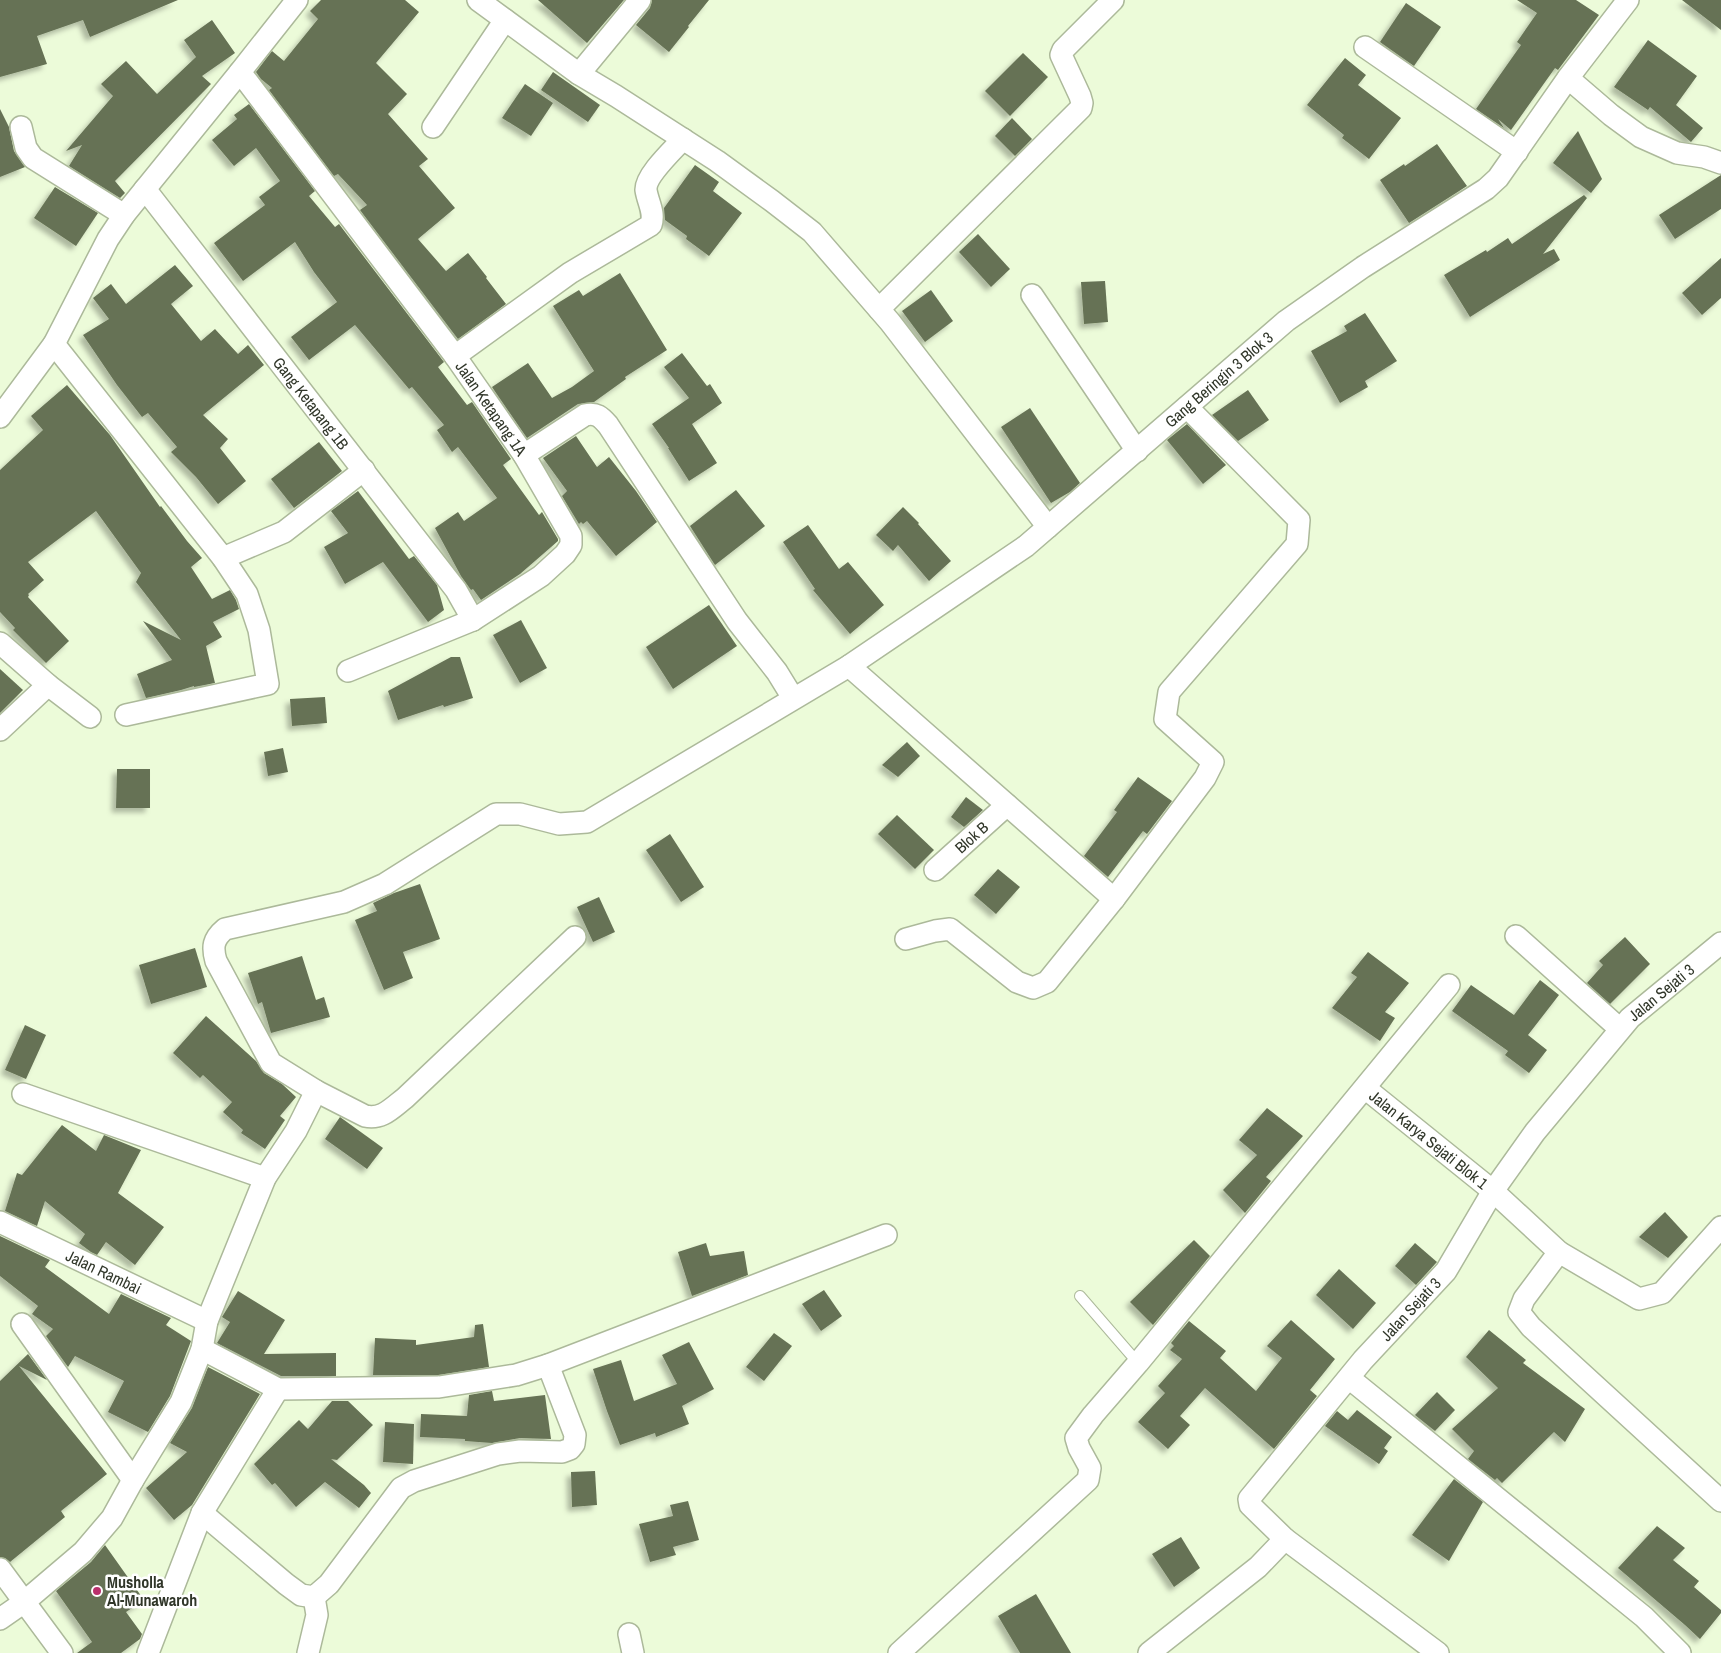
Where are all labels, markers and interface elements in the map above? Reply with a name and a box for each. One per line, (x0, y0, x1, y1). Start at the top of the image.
street label: Gang Beringin 3 Blok 3 (1160, 326, 1278, 432)
street label: Gang Ketapang 1B (268, 352, 354, 454)
street label: Jalan Ketapang 1A (451, 357, 532, 460)
street label: Blok B (950, 816, 993, 858)
street label: Jalan Sejati 3 (1623, 959, 1699, 1026)
street label: Jalan Karya Sejati Blok 1 (1365, 1085, 1493, 1194)
street label: Jalan Rambai (62, 1244, 145, 1299)
street label: Jalan Sejati 3 (1375, 1272, 1446, 1346)
place label: Musholla Al-Munawaroh (107, 1571, 197, 1611)
marker: Musholla Al-Munawaroh (91, 1585, 103, 1597)

